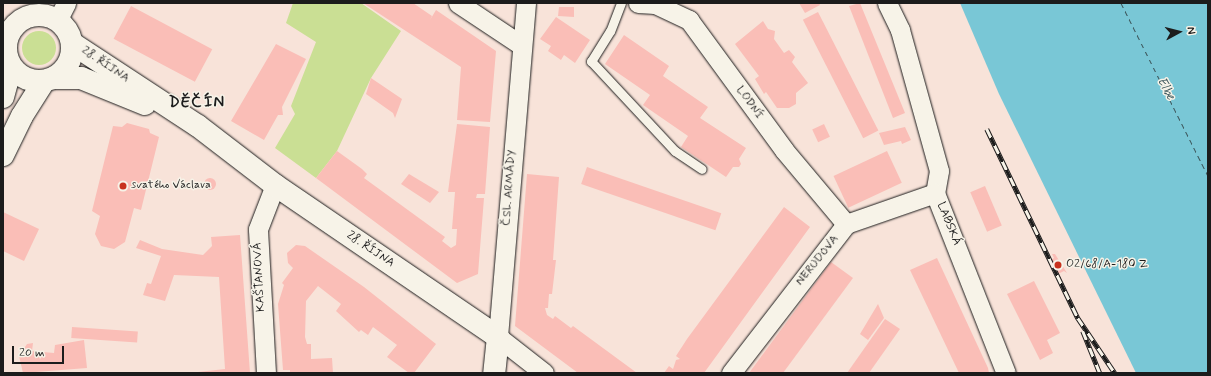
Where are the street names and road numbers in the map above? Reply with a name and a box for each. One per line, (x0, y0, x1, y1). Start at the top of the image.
street label: 28. ŘÍJNA (78, 44, 132, 86)
street label: LODNÍ (732, 84, 766, 122)
street label: ČSL. ARMÁDY (500, 149, 520, 227)
street label: LABSKÁ (933, 200, 963, 248)
street label: 28. ŘÍJNA (343, 229, 397, 271)
street label: NERUDOVA (794, 233, 842, 289)
street label: KAŠTANOVÁ (251, 242, 269, 312)

